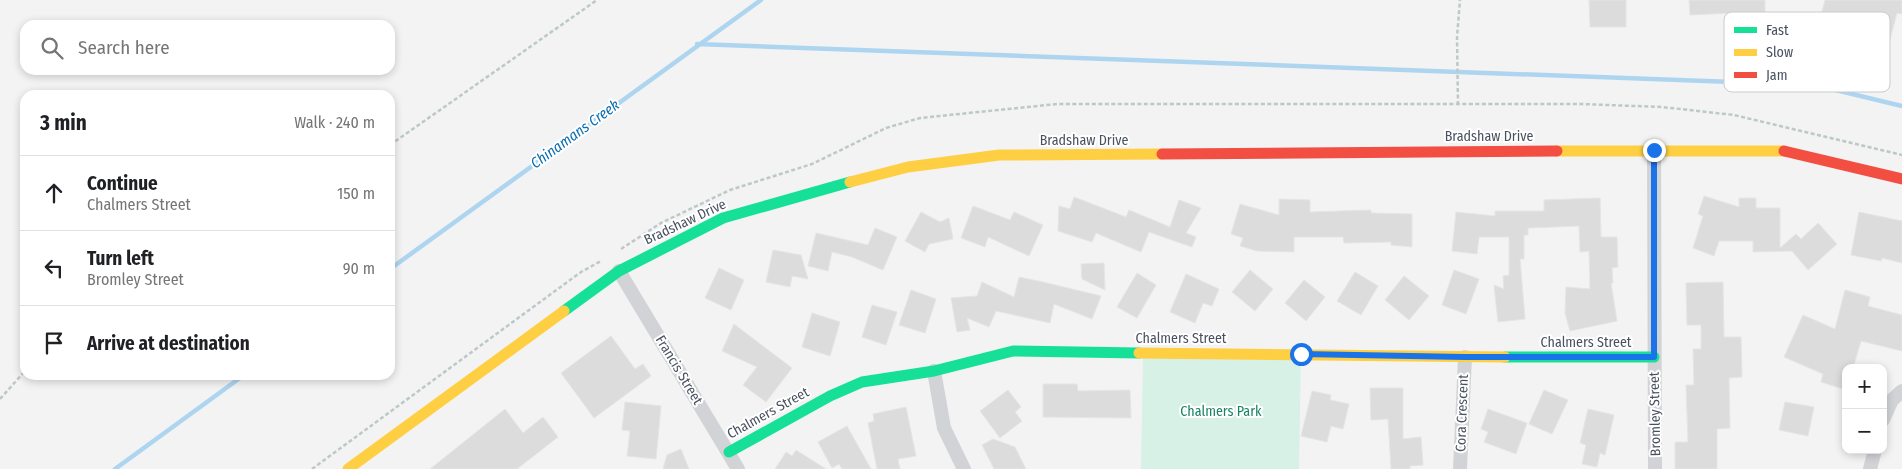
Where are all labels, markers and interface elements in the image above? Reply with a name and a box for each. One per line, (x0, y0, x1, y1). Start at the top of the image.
legend (1724, 12, 1890, 92)
search box (20, 20, 395, 75)
text: Fast (1766, 22, 1789, 39)
icon: search (38, 34, 66, 62)
text: Search here (78, 36, 170, 59)
text: Slow (1766, 44, 1793, 61)
text: Jam (1766, 67, 1787, 84)
water label: Chinamans Creek (527, 95, 623, 172)
text: 3 min (40, 110, 87, 136)
text: Walk · 240 m (294, 113, 375, 132)
street label: Bradshaw Drive (1445, 128, 1533, 145)
street label: Bradshaw Drive (1040, 132, 1128, 149)
route end (1643, 139, 1666, 162)
text: Continue (87, 172, 158, 195)
icon: ahead (40, 179, 68, 207)
text: 150 m (337, 184, 375, 203)
text: Chalmers Street (87, 195, 191, 214)
street label: Bradshaw Drive (641, 196, 729, 248)
text: Turn left (87, 247, 154, 270)
icon: left (40, 254, 68, 282)
text: 90 m (343, 259, 375, 278)
text: Bromley Street (87, 270, 184, 289)
icon: arrive (40, 329, 68, 357)
street label: Chalmers Street (1136, 330, 1227, 347)
text: Arrive at destination (87, 332, 250, 355)
street label: Francis Street (652, 332, 706, 408)
street label: Chalmers Street (1541, 334, 1632, 351)
route start (1290, 343, 1313, 366)
map controls (1842, 364, 1887, 454)
button: + (1842, 364, 1887, 409)
street label: Bromley Street (1646, 371, 1664, 457)
street label: Cora Crescent (1452, 373, 1472, 452)
street label: Chalmers Street (724, 383, 812, 442)
park label: Chalmers Park (1180, 403, 1262, 420)
button: − (1842, 409, 1887, 454)

